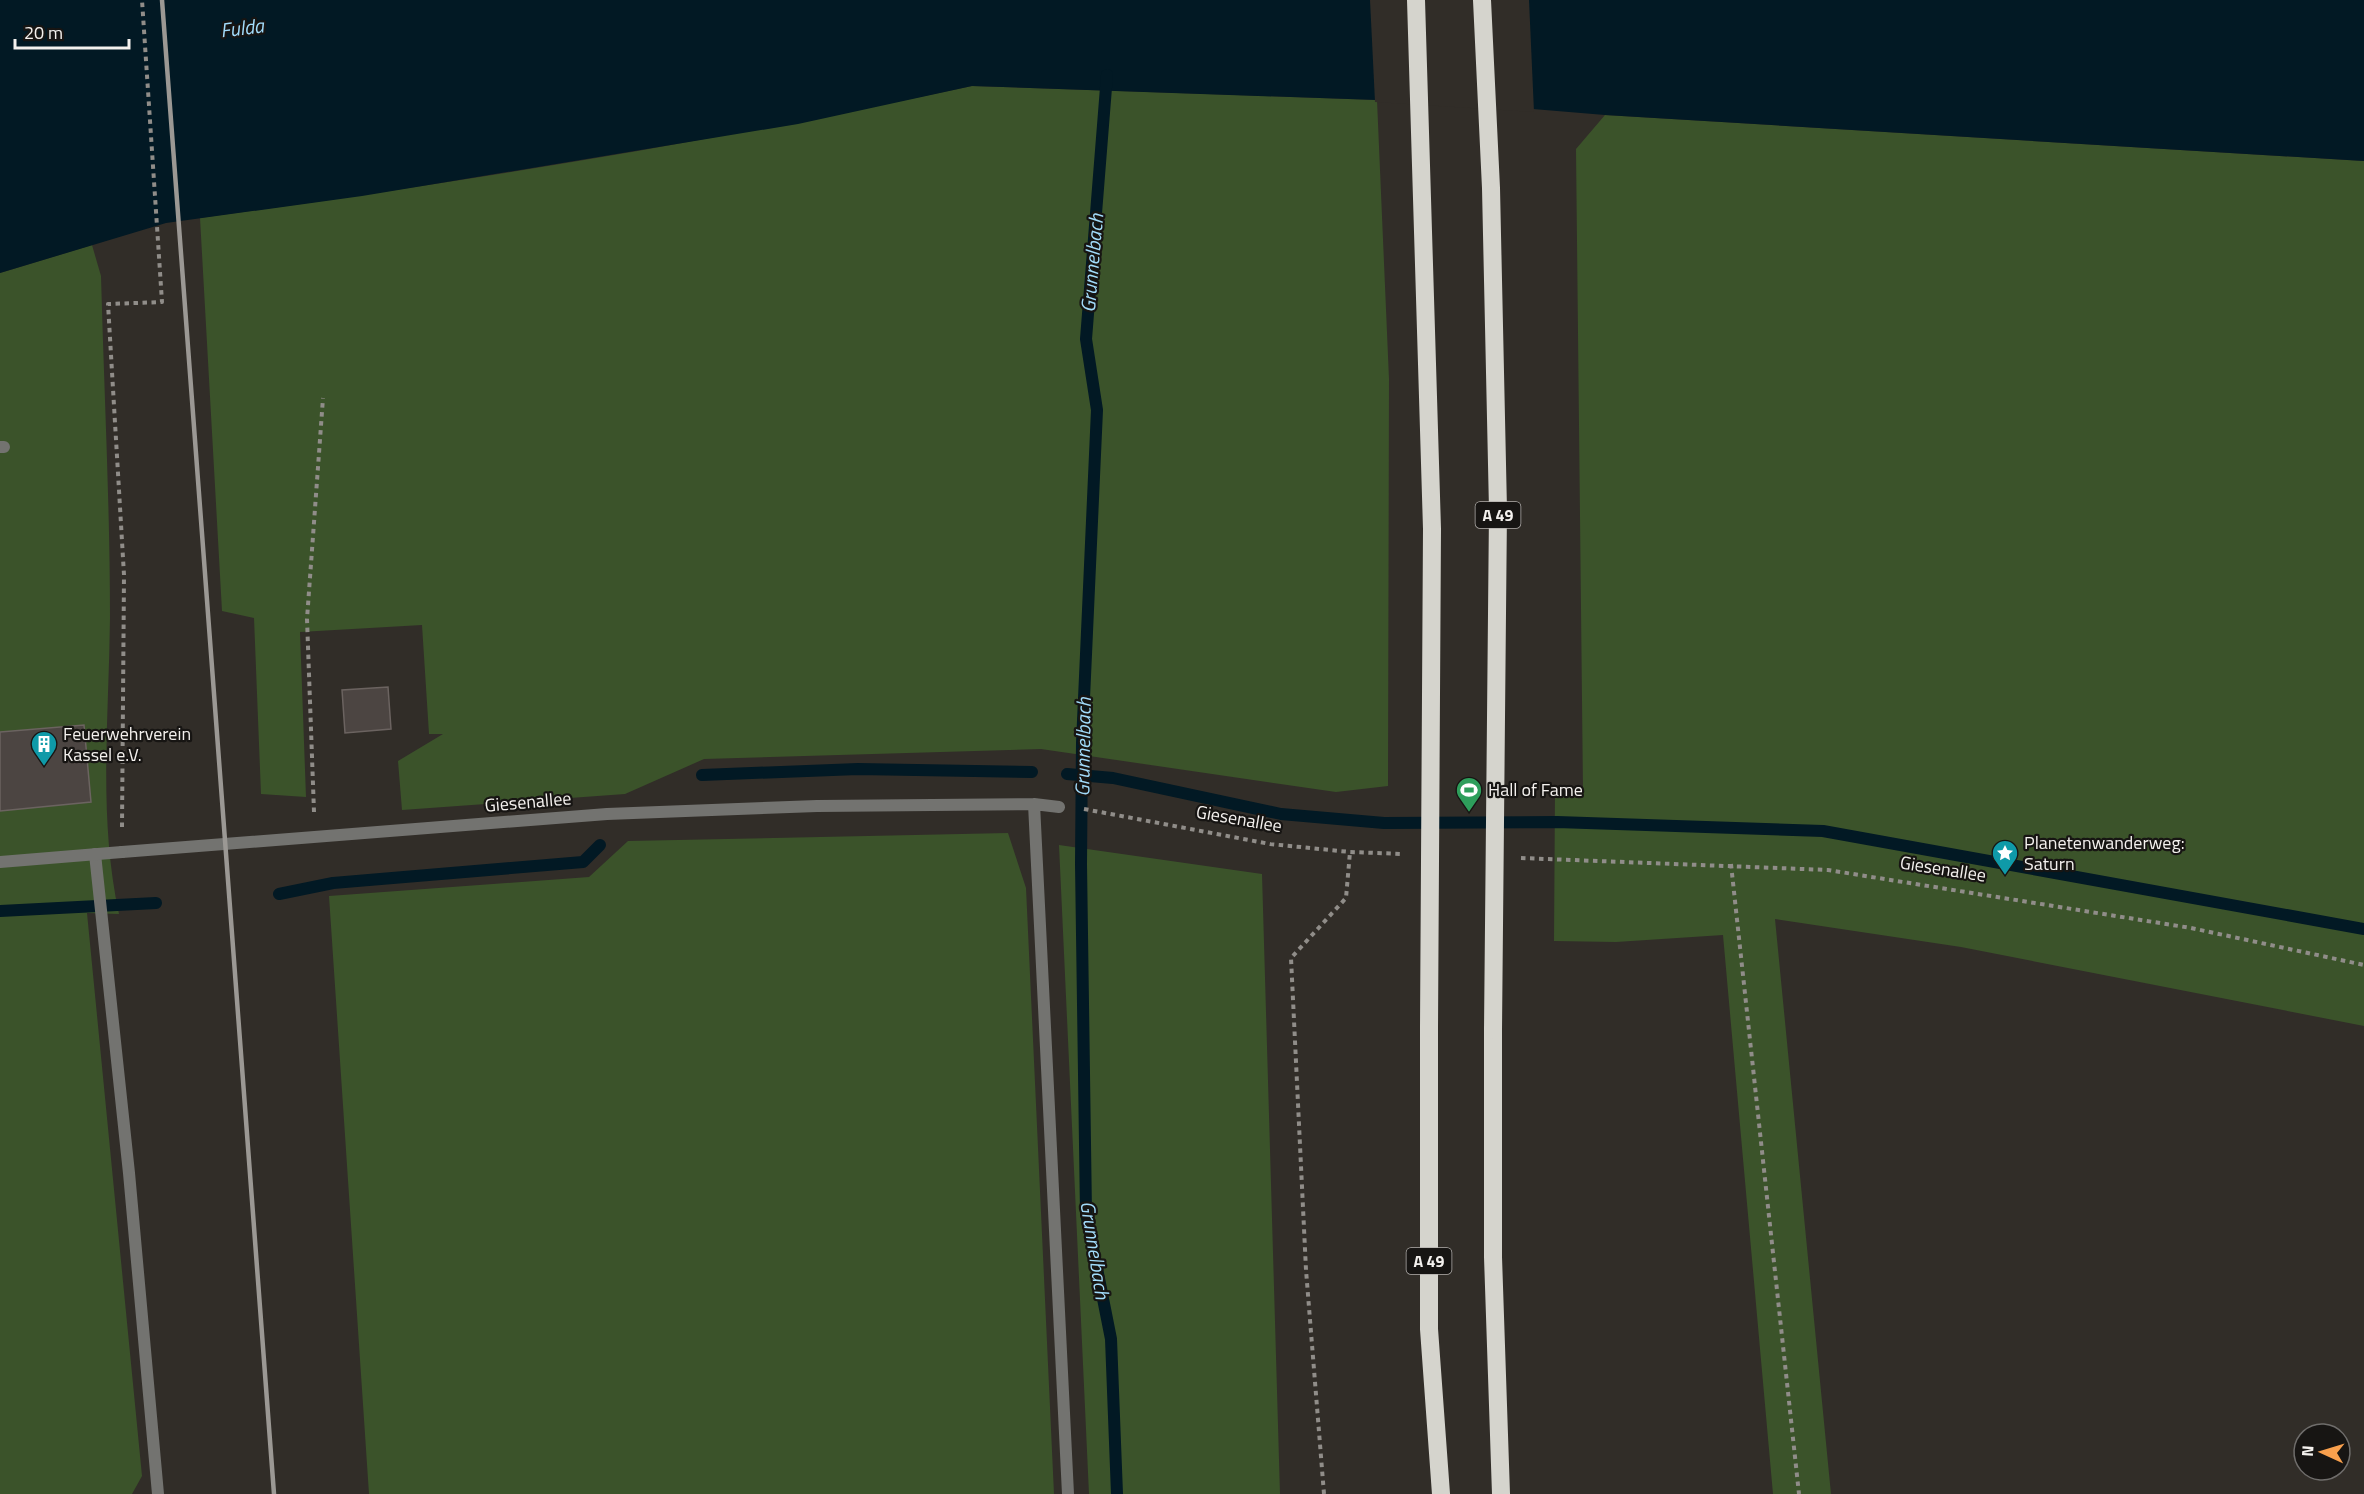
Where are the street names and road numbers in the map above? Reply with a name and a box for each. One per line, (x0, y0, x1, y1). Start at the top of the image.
road number: A 49 (1476, 502, 1520, 528)
street label: Giesenallee (484, 784, 572, 819)
street label: Giesenallee (1194, 798, 1284, 839)
street label: Giesenallee (1898, 848, 1988, 889)
road number: A 49 (1406, 1248, 1452, 1274)

